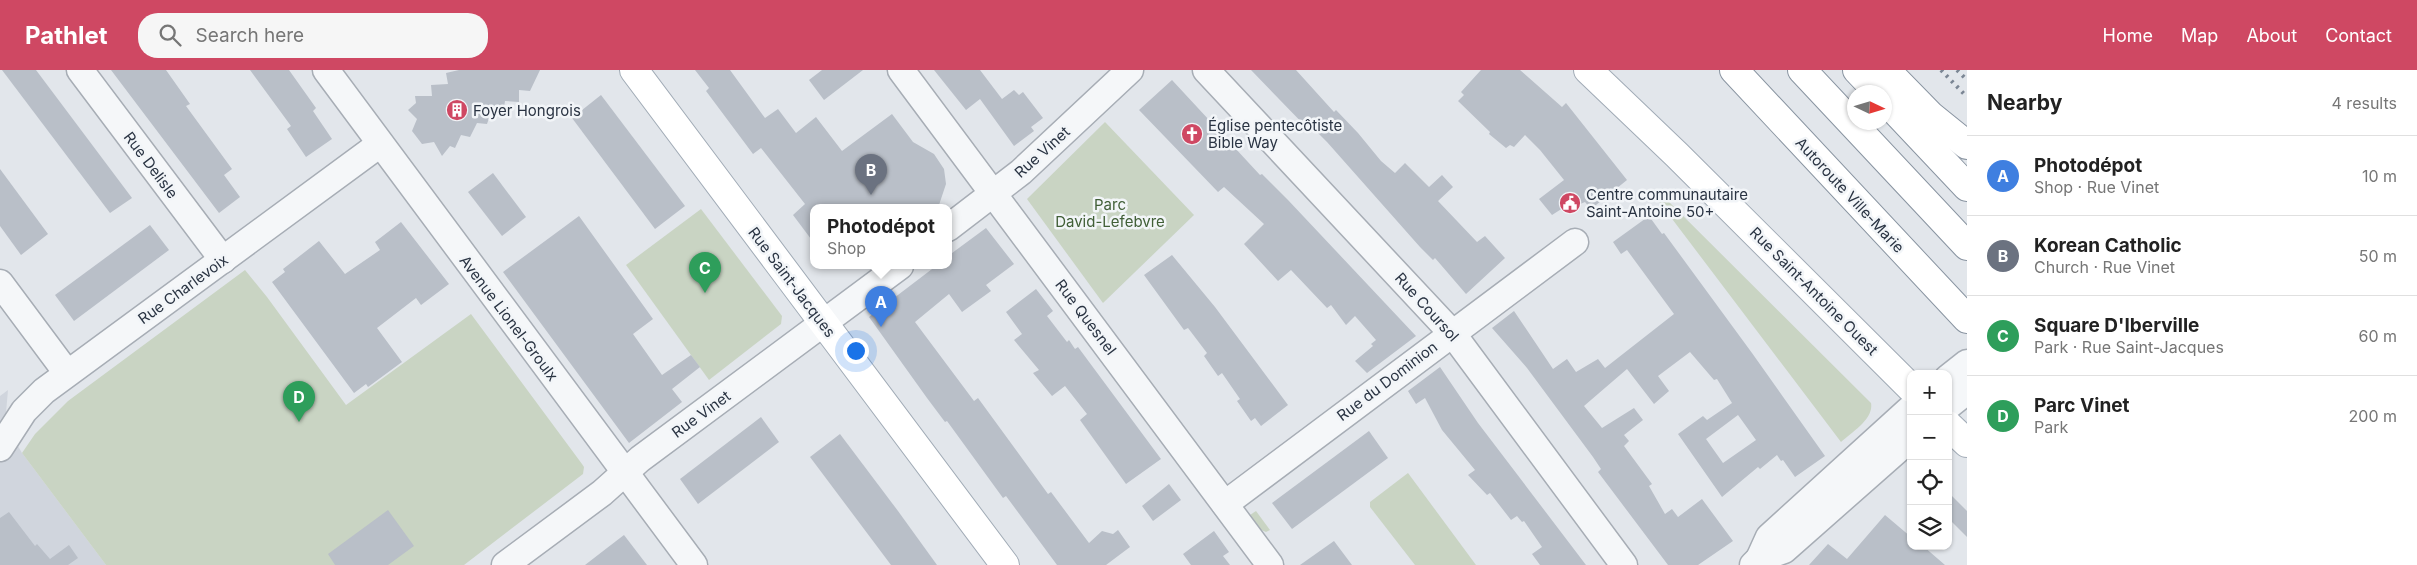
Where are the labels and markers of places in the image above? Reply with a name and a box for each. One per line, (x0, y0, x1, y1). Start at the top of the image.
building icon: Foyer Hongrois (445, 98, 469, 122)
place label: Foyer Hongrois (473, 101, 581, 120)
place label: Église pentecôtiste Bible Way (1208, 116, 1342, 152)
church icon: Église pentecôtiste Bible Way (1180, 122, 1204, 146)
pin: B (855, 154, 887, 195)
place label: Centre communautaire Saint-Antoine 50+ (1586, 185, 1748, 221)
public building icon: Centre communautaire Saint-Antoine 50+ (1558, 191, 1582, 215)
pin: C (689, 252, 721, 293)
pin: A (865, 286, 897, 327)
pin: D (283, 381, 315, 422)

